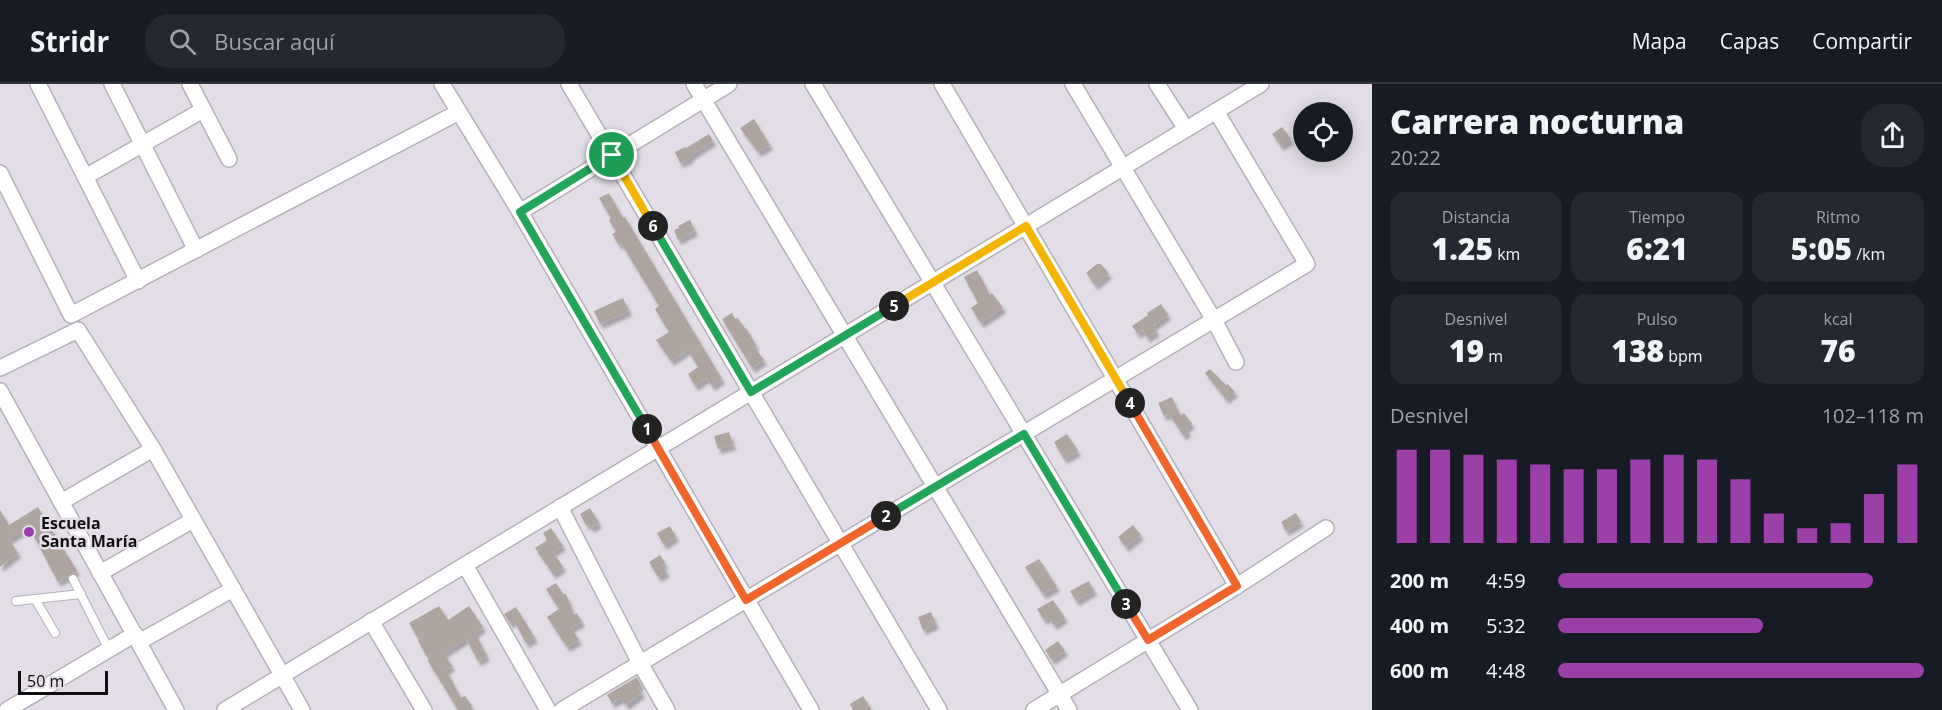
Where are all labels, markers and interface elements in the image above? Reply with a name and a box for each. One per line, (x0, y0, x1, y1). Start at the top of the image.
search box (145, 14, 565, 68)
text: Stridr (30, 22, 109, 60)
icon: search (166, 25, 199, 58)
text: Buscar aquí (214, 26, 335, 56)
text: Mapa (1632, 27, 1687, 55)
text: Capas (1720, 27, 1779, 55)
text: Compartir (1812, 27, 1912, 55)
text: Carrera nocturna (1390, 99, 1684, 144)
map controls (1293, 102, 1353, 162)
button: locate (1293, 102, 1353, 162)
button: share (1861, 104, 1924, 167)
pin (586, 129, 637, 180)
icon: arrive (595, 138, 628, 171)
text: 20:22 (1390, 144, 1441, 171)
text: Distancia (1442, 206, 1510, 228)
text: Tiempo (1629, 206, 1685, 228)
text: Ritmo (1816, 206, 1860, 228)
pin: 6 (638, 211, 668, 241)
text: 6 (648, 215, 658, 237)
text: 1.25 (1432, 228, 1493, 269)
text: 6:21 (1626, 228, 1688, 269)
text: 5:05 (1791, 228, 1852, 269)
text: km (1493, 243, 1520, 265)
text: /km (1852, 243, 1885, 265)
pin: 5 (879, 291, 909, 321)
text: 5 (889, 295, 899, 317)
text: Desnivel (1444, 308, 1508, 330)
text: Pulso (1637, 308, 1677, 330)
text: kcal (1824, 308, 1853, 330)
text: 19 (1449, 330, 1484, 371)
text: 138 (1611, 330, 1664, 371)
text: 76 (1820, 330, 1856, 371)
text: m (1484, 345, 1503, 367)
text: bpm (1664, 345, 1703, 367)
pin: 4 (1115, 388, 1145, 418)
text: 4 (1125, 392, 1135, 414)
text: Desnivel (1390, 402, 1469, 429)
text: 102–118 m (1822, 402, 1924, 429)
pin: 1 (632, 414, 662, 444)
text: 1 (642, 418, 652, 440)
pin: 2 (871, 501, 901, 531)
text: 2 (881, 505, 891, 527)
place label: Escuela Santa María (41, 512, 137, 552)
marker: Escuela Santa María (22, 525, 36, 539)
text: 200 m (1390, 567, 1449, 594)
text: 4:59 (1486, 567, 1526, 594)
pin: 3 (1111, 589, 1141, 619)
text: 3 (1121, 593, 1131, 615)
text: 400 m (1390, 612, 1449, 639)
text: 5:32 (1486, 612, 1526, 639)
text: 600 m (1390, 657, 1449, 684)
text: 4:48 (1486, 657, 1526, 684)
scale bar (18, 668, 108, 696)
text: 50 m (27, 670, 64, 692)

